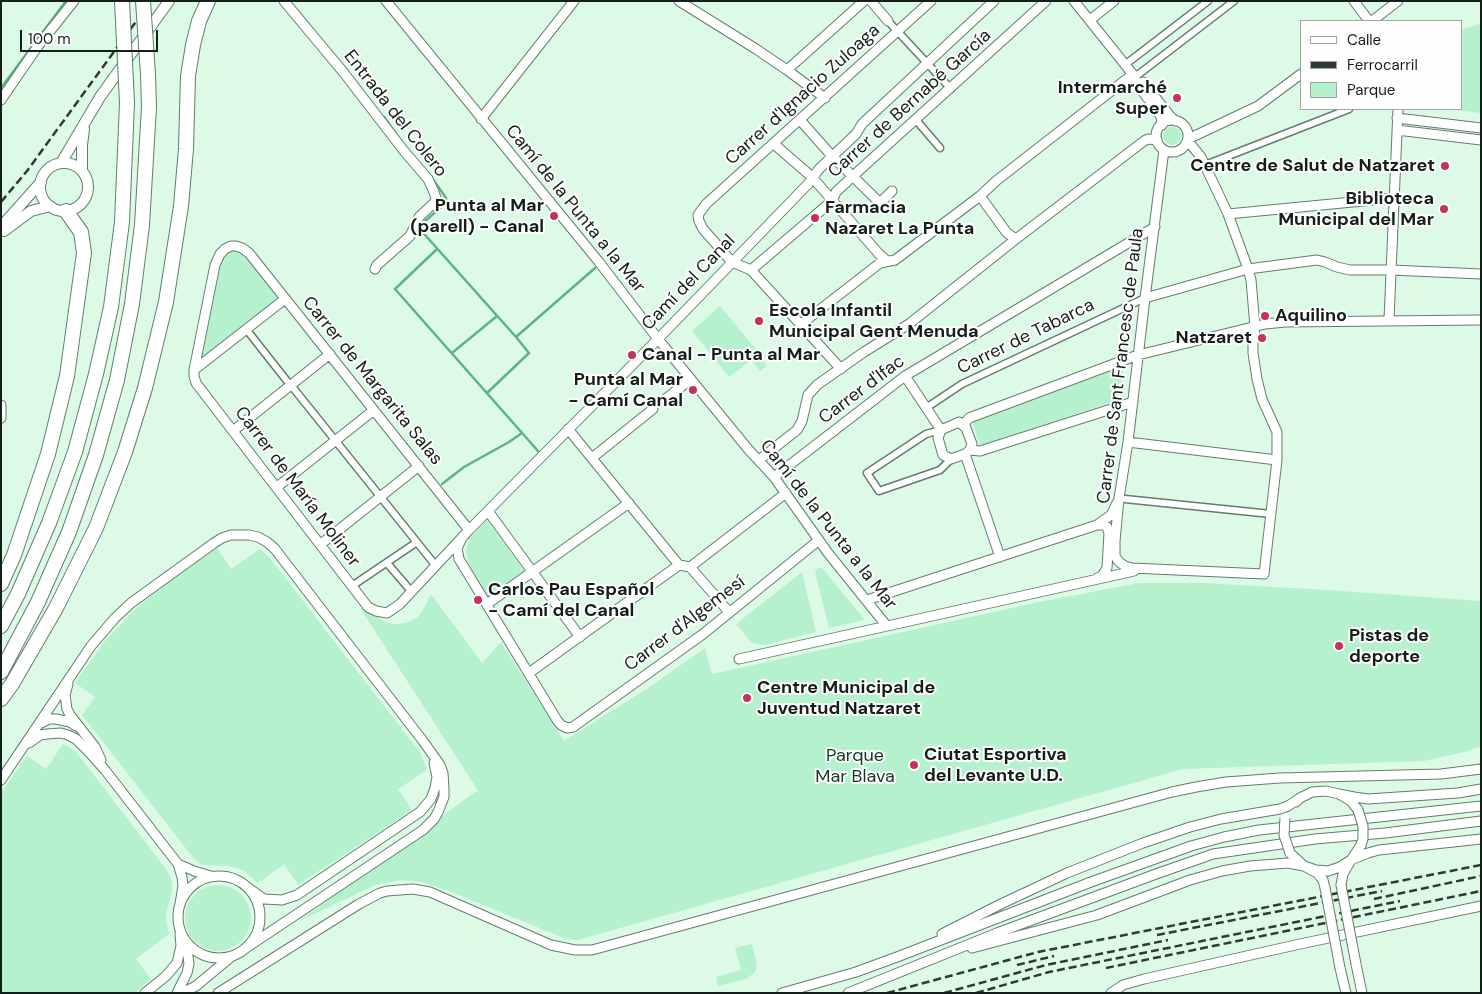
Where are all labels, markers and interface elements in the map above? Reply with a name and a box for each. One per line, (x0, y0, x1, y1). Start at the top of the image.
scale bar (22, 20, 160, 52)
street label: Carrer d'Ignacio Zuloaga (721, 20, 885, 170)
legend (1300, 20, 1462, 110)
street label: Carrer de Bernabé García (824, 25, 996, 183)
text: 100 m (28, 29, 71, 49)
text: Calle (1347, 30, 1381, 50)
street label: Entrada del Colero (339, 46, 451, 182)
text: Ferrocarril (1347, 55, 1418, 75)
place label: Intermarché Super (1058, 77, 1167, 120)
text: Parque (1347, 80, 1395, 100)
marker: Intermarché Super (1171, 92, 1183, 104)
street label: Camí de la Punta a la Mar (501, 121, 649, 297)
place label: Centre de Salut de Natzaret (1190, 155, 1435, 177)
marker: Centre de Salut de Natzaret (1439, 160, 1451, 172)
place label: Biblioteca Municipal del Mar (1278, 188, 1434, 230)
place label: Punta al Mar (parell) - Canal (410, 195, 544, 238)
place label: Farmacia Nazaret La Punta (825, 197, 974, 240)
marker: Biblioteca Municipal del Mar (1438, 203, 1450, 215)
marker: Punta al Mar (parell) - Canal (548, 210, 560, 222)
marker: Farmacia Nazaret La Punta (809, 212, 821, 224)
street label: Carrer de Sant Francesc de Paula (1093, 227, 1149, 505)
street label: Camí del Canal (638, 231, 740, 335)
street label: Carrer de Margarita Salas (297, 292, 447, 470)
street label: Carrer de Tabarca (954, 294, 1098, 380)
place label: Escola Infantil Municipal Gent Menuda (769, 300, 979, 342)
place label: Aquilino (1275, 305, 1347, 327)
marker: Aquilino (1259, 310, 1271, 322)
marker: Escola Infantil Municipal Gent Menuda (753, 315, 765, 327)
place label: Natzaret (1176, 327, 1252, 349)
marker: Natzaret (1256, 332, 1268, 344)
place label: Canal - Punta al Mar (642, 344, 820, 366)
marker: Canal - Punta al Mar (626, 349, 638, 361)
street label: Carrer d'Ifac (815, 351, 909, 429)
place label: Punta al Mar - Camí Canal (568, 369, 683, 412)
marker: Punta al Mar - Camí Canal (687, 384, 699, 396)
street label: Carrer de María Moliner (230, 403, 364, 571)
street label: Camí de la Punta a la Mar (755, 436, 901, 614)
street label: Carrer d'Algemesí (620, 572, 750, 676)
place label: Carlos Pau Español - Camí del Canal (488, 579, 654, 622)
marker: Carlos Pau Español - Camí del Canal (472, 594, 484, 606)
place label: Pistas de deporte (1349, 625, 1429, 668)
marker: Pistas de deporte (1333, 640, 1345, 652)
place label: Centre Municipal de Juventud Natzaret (757, 677, 935, 720)
marker: Centre Municipal de Juventud Natzaret (741, 692, 753, 704)
place label: Ciutat Esportiva del Levante U.D. (924, 744, 1067, 786)
park label: Parque Mar Blava (815, 745, 895, 788)
marker: Ciutat Esportiva del Levante U.D. (908, 759, 920, 771)

